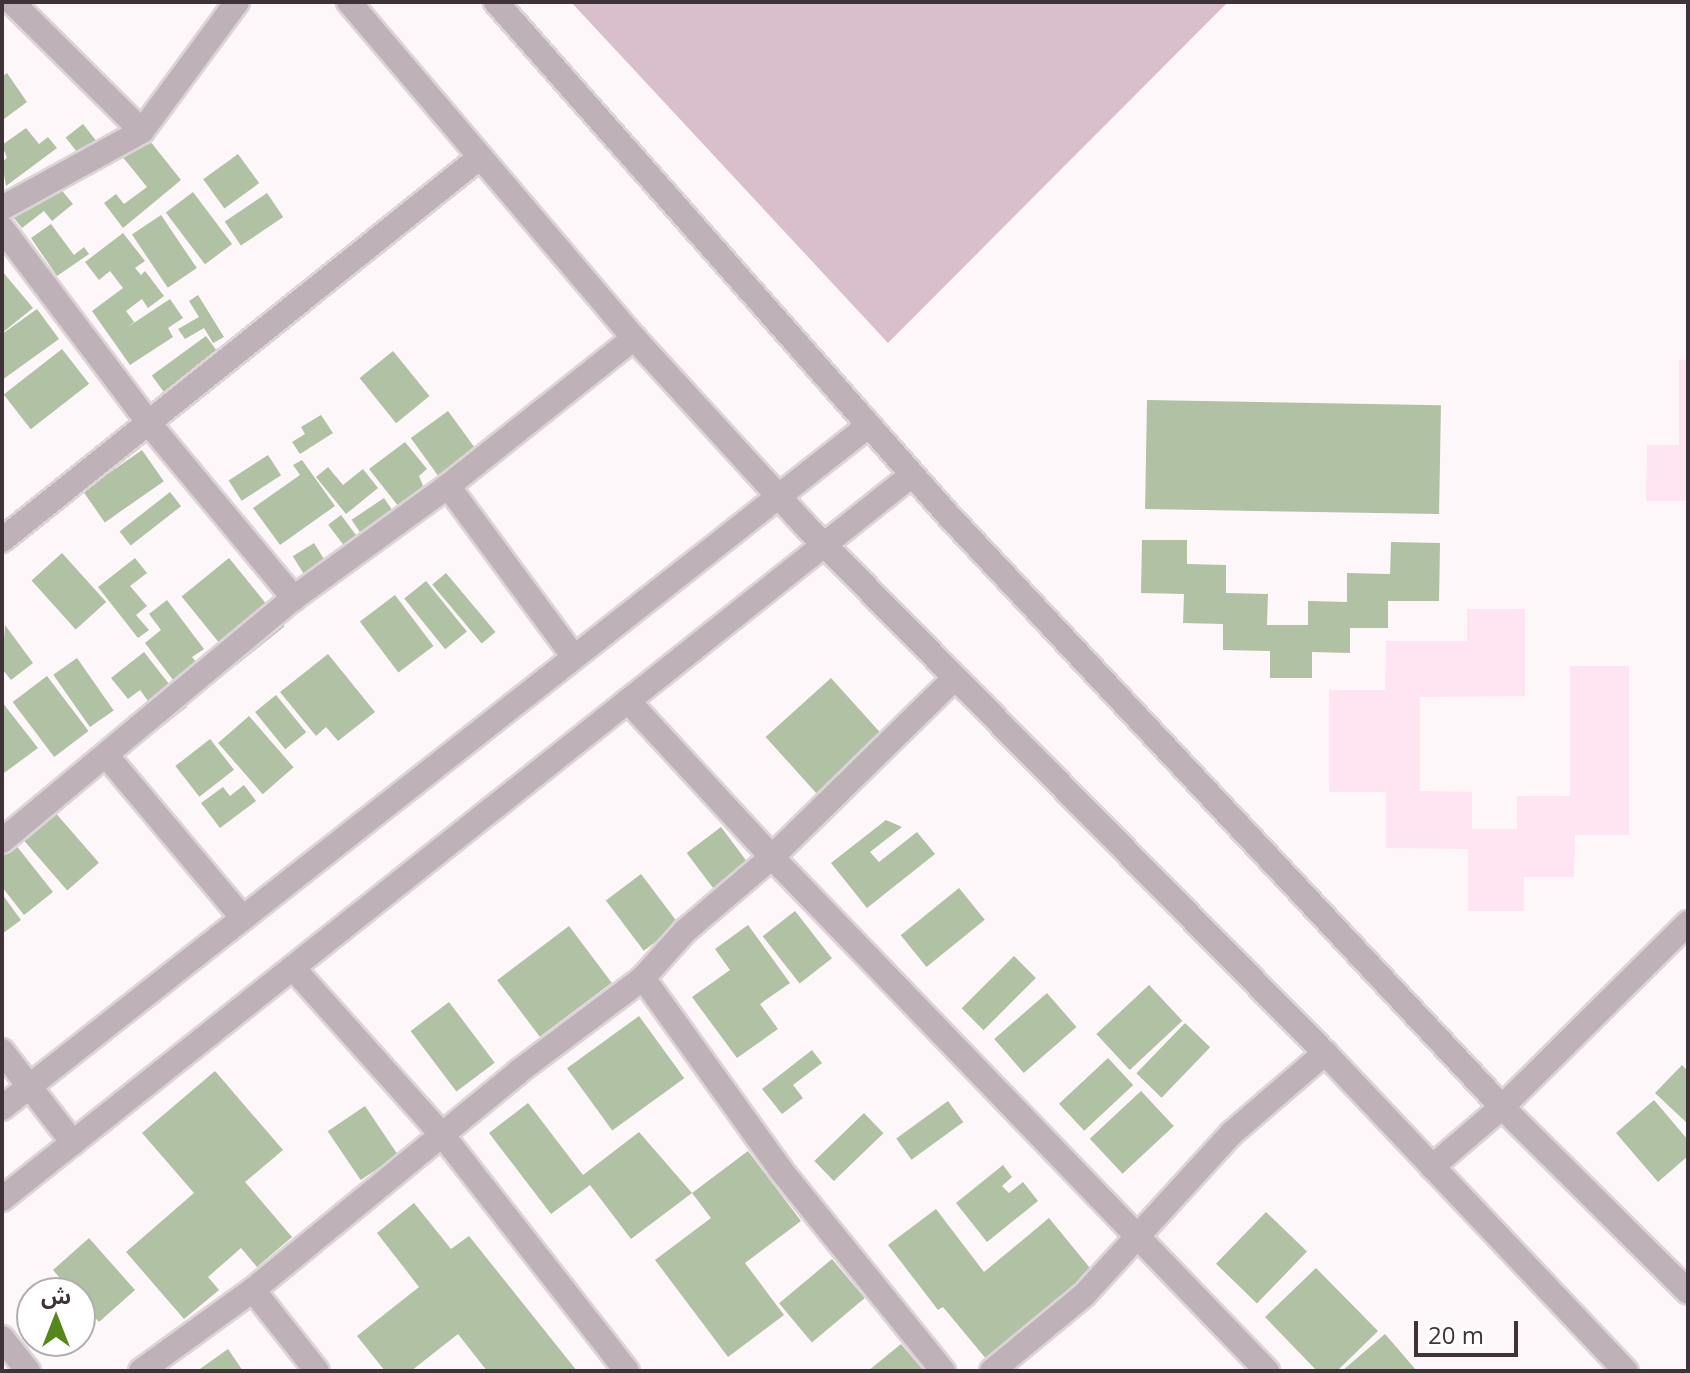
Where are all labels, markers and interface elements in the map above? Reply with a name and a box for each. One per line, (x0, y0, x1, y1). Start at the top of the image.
north arrow (16, 1277, 96, 1357)
text: ش (41, 1280, 71, 1310)
scale bar (1418, 1305, 1522, 1355)
text: 20 m (1428, 1318, 1484, 1351)

